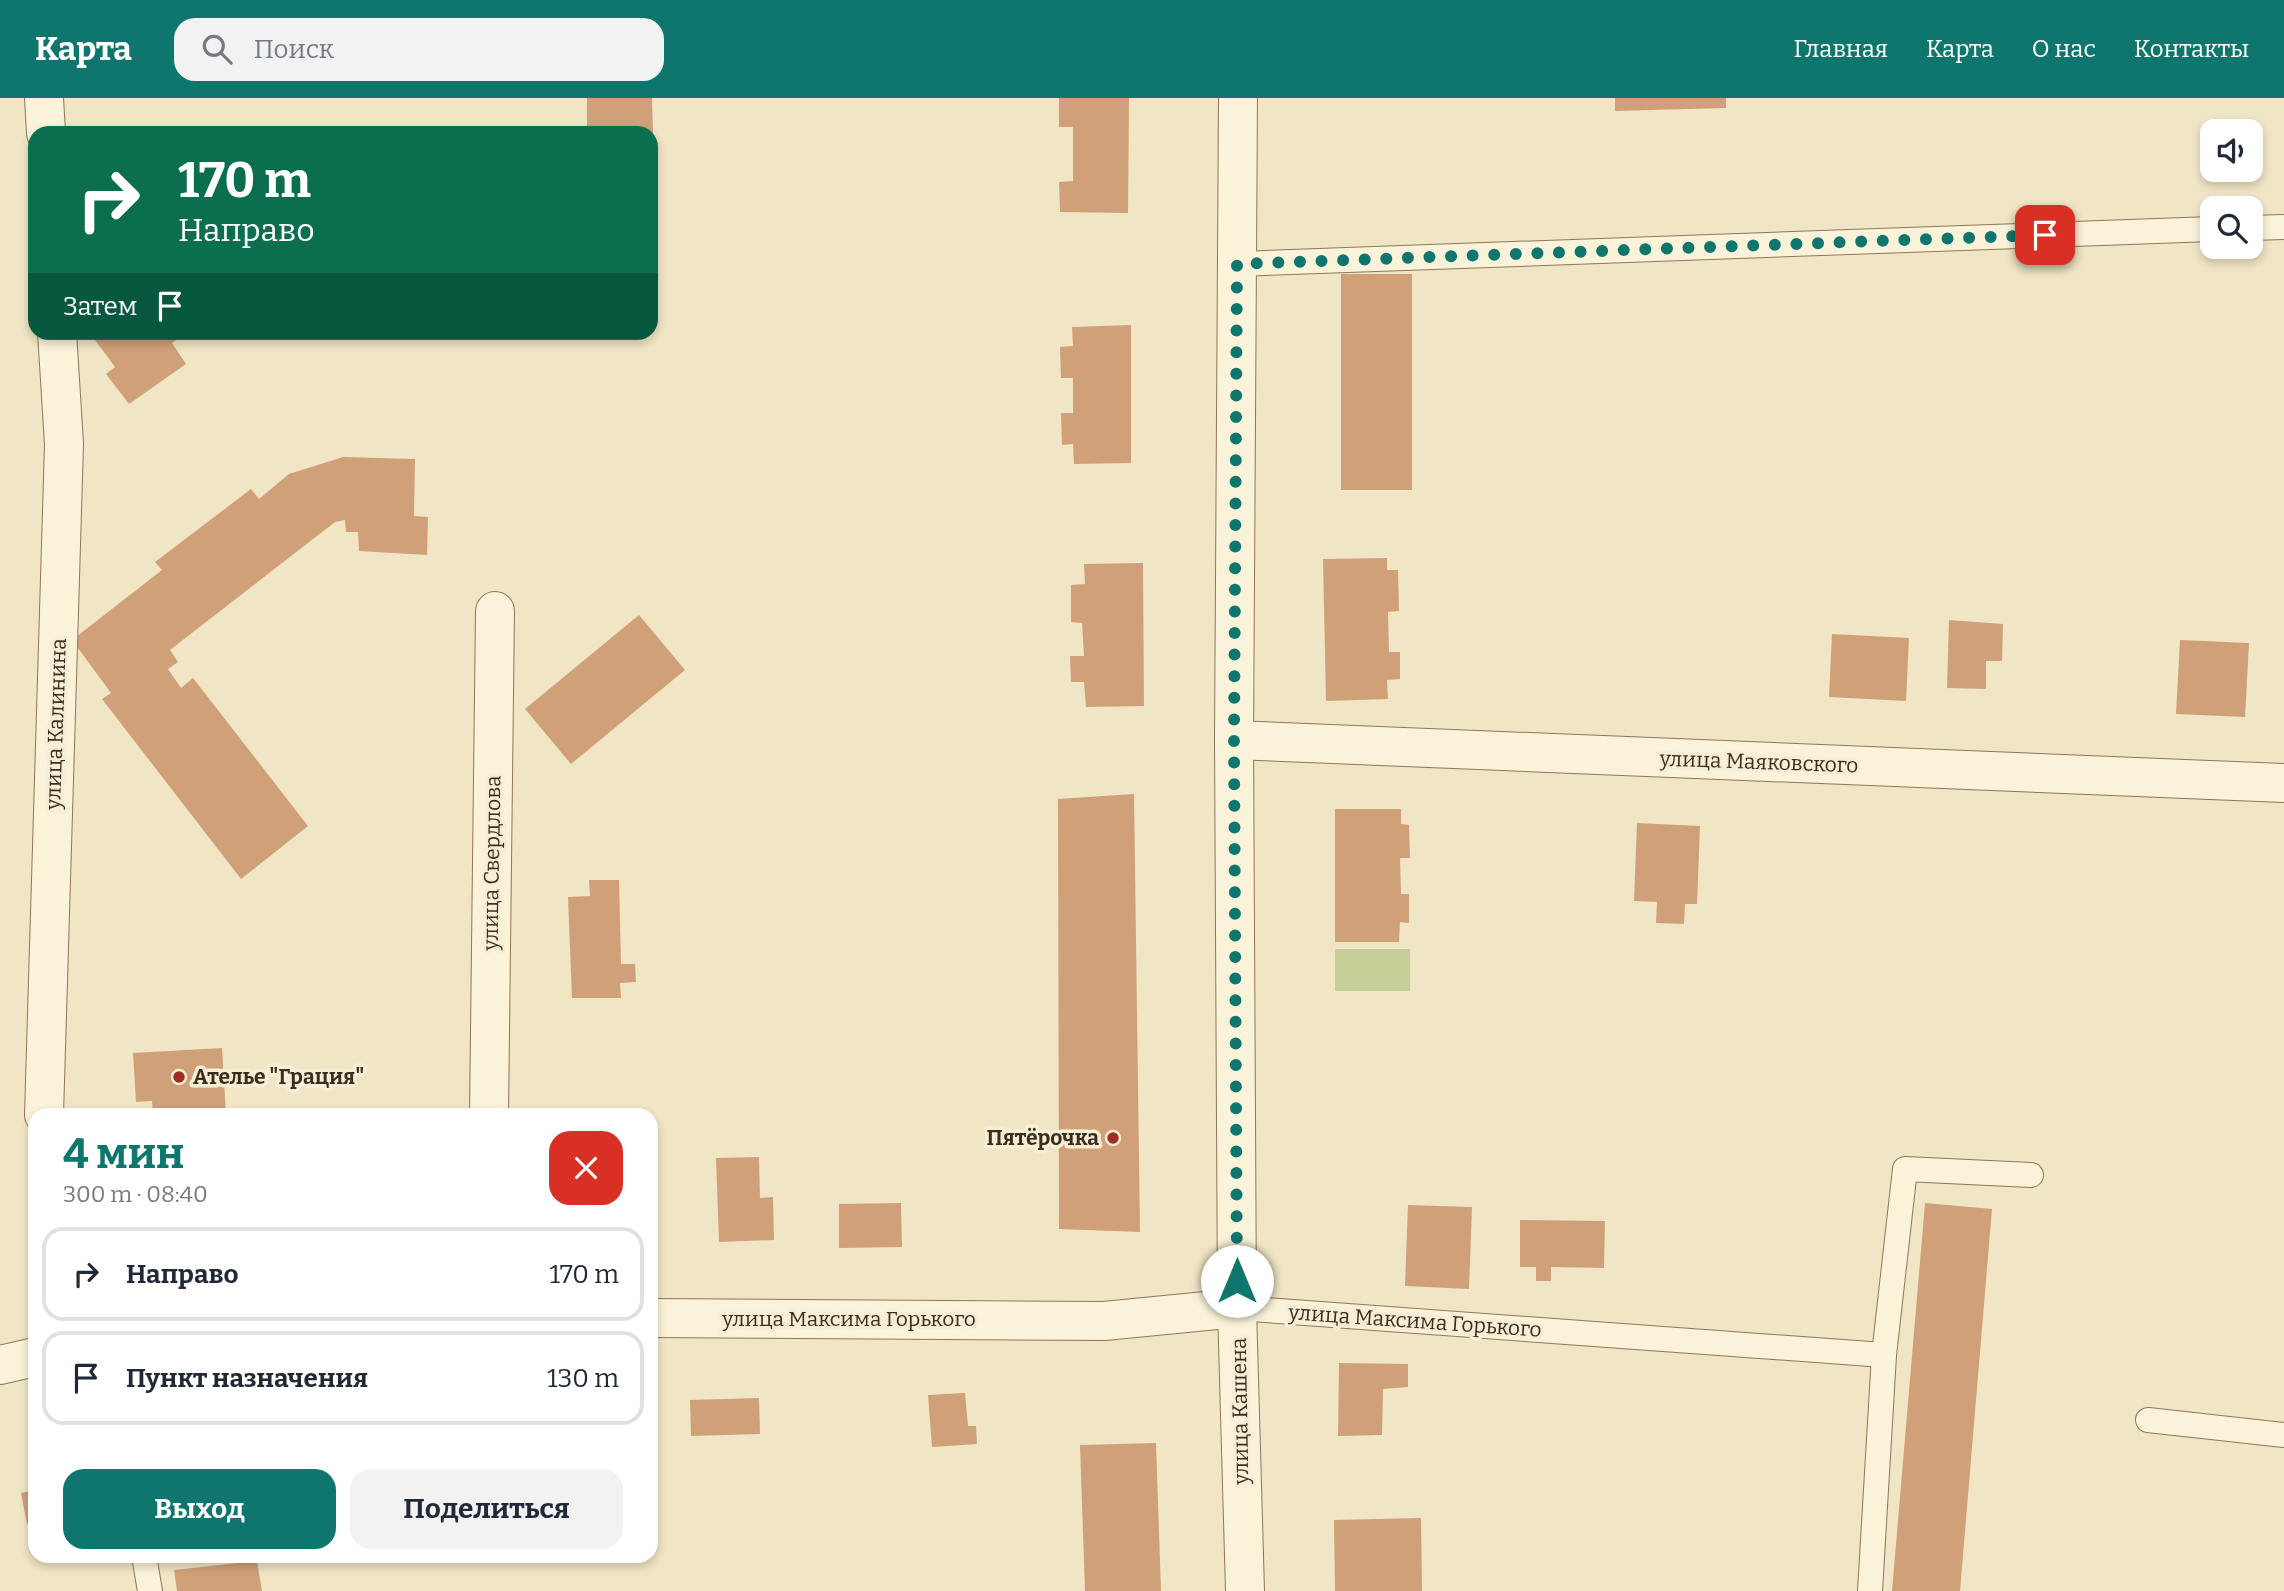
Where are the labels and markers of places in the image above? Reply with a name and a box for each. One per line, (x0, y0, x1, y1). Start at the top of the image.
pin (2015, 205, 2075, 265)
place label: Ателье "Грация" (193, 1064, 364, 1090)
marker: Ателье "Грация" (171, 1069, 187, 1085)
place label: Пятёрочка (987, 1125, 1099, 1151)
marker: Пятёрочка (1105, 1130, 1121, 1146)

